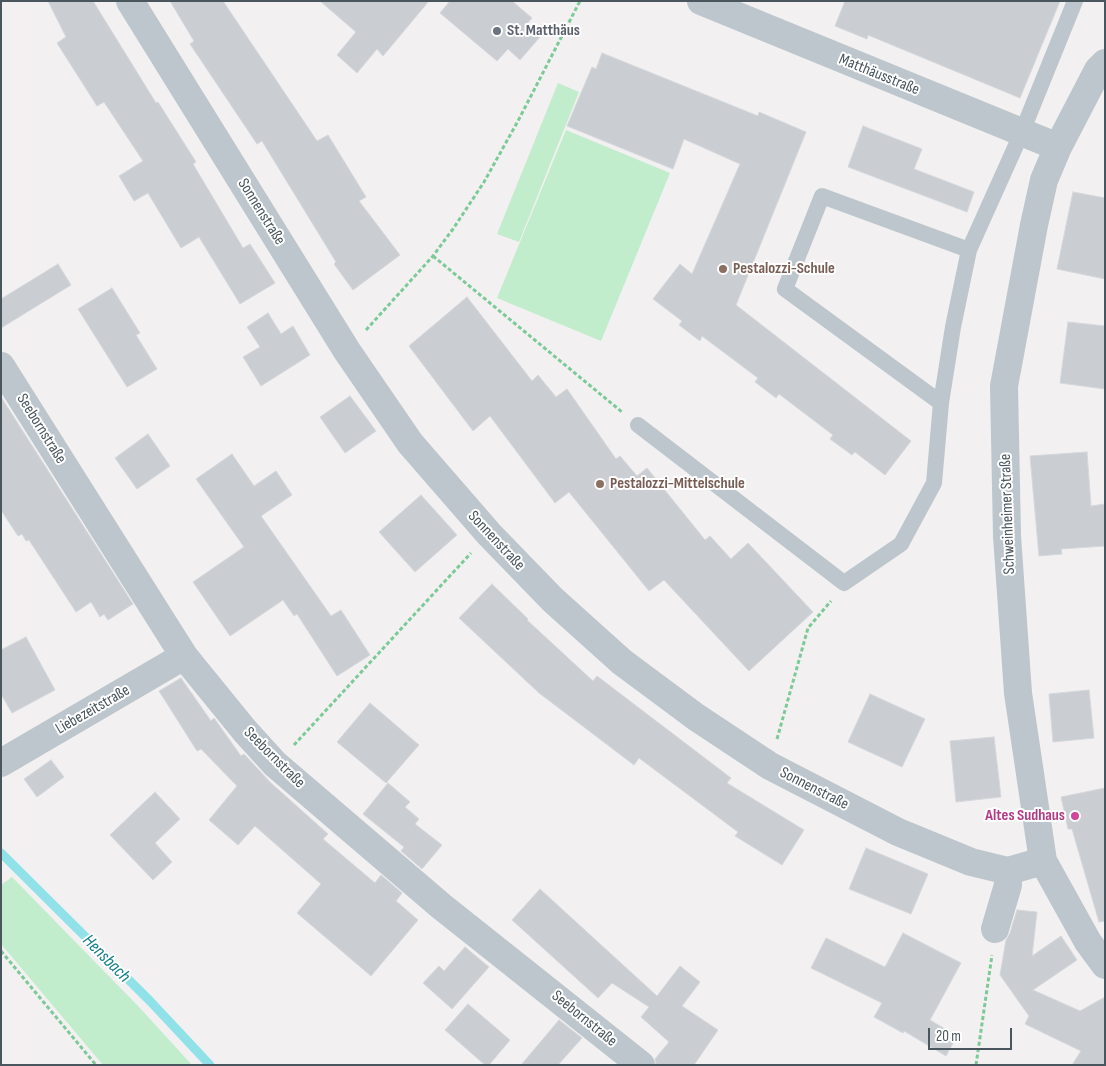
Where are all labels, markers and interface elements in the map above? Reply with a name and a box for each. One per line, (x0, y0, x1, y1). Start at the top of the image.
place label: St. Matthäus (507, 21, 580, 41)
marker: St. Matthäus (491, 25, 503, 37)
street label: Matthäusstraße (836, 50, 922, 100)
street label: Sonnenstraße (233, 175, 289, 249)
place label: Pestalozzi-Schule (733, 259, 835, 279)
marker: Pestalozzi-Schule (717, 263, 729, 275)
street label: Seebornstraße (12, 391, 70, 467)
street label: Schweinheimer Straße (996, 453, 1020, 575)
place label: Pestalozzi-Mittelschule (610, 474, 745, 494)
marker: Pestalozzi-Mittelschule (594, 478, 606, 490)
street label: Sonnenstraße (463, 507, 529, 575)
street label: Liebezeitstraße (53, 681, 133, 739)
street label: Seebornstraße (239, 723, 309, 793)
street label: Sonnenstraße (776, 763, 852, 815)
place label: Altes Sudhaus (985, 806, 1065, 826)
marker: Altes Sudhaus (1069, 810, 1081, 822)
water label: Hensbach (77, 930, 135, 988)
street label: Seebornstraße (547, 987, 621, 1051)
scale bar (931, 1018, 1015, 1050)
text: 20 m (936, 1027, 961, 1046)

